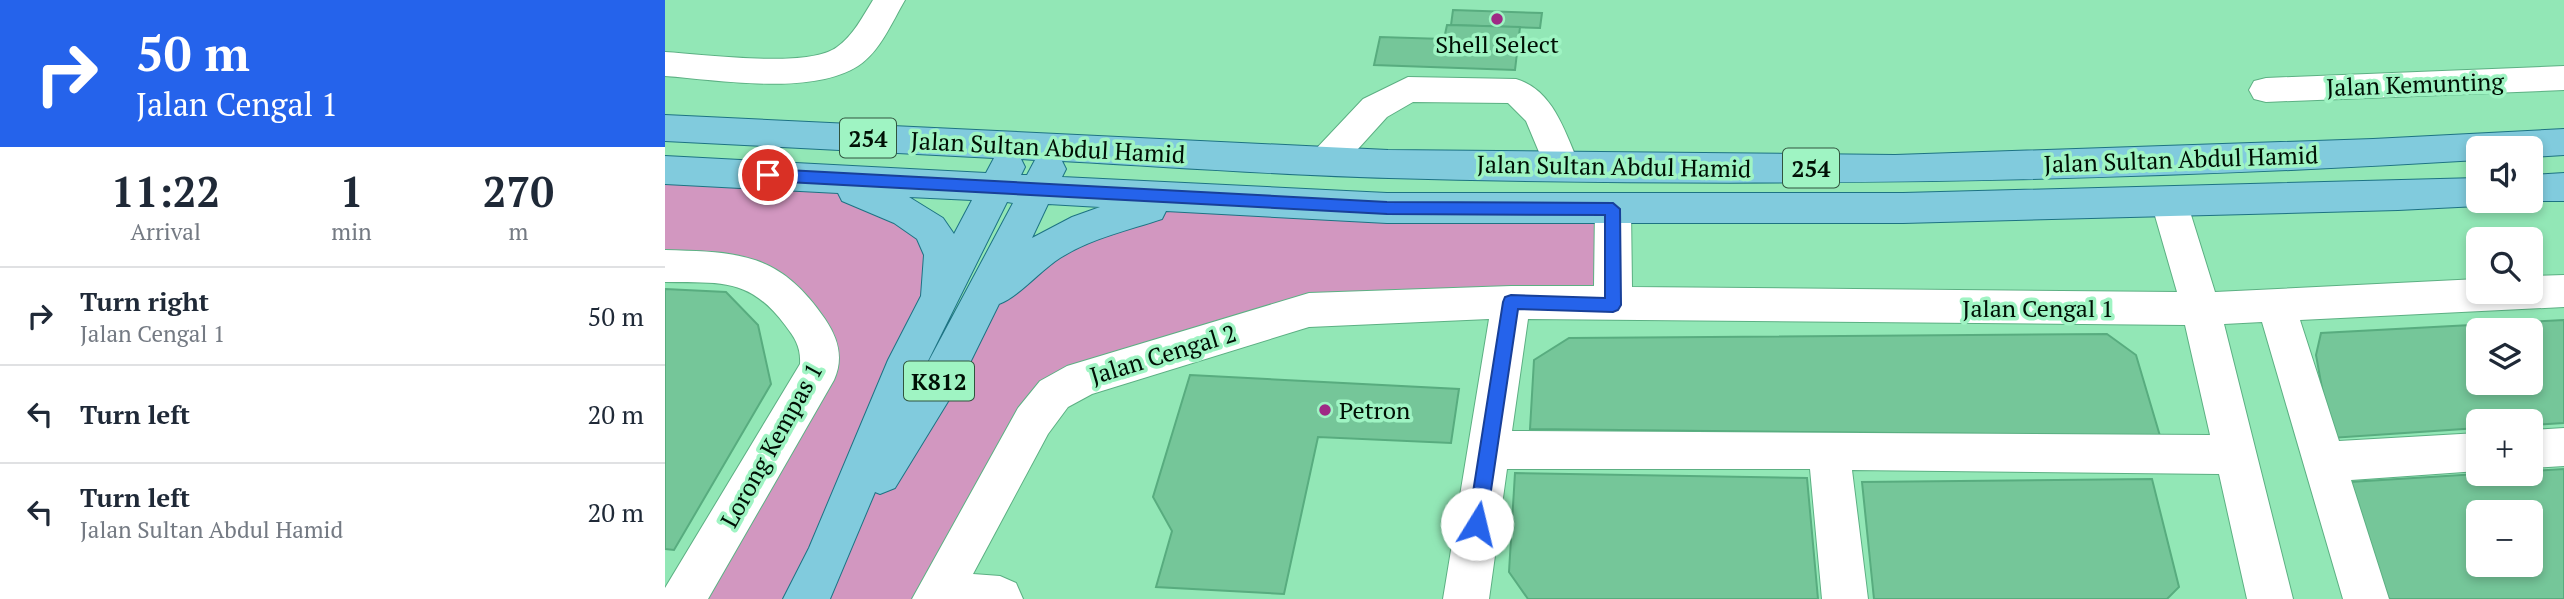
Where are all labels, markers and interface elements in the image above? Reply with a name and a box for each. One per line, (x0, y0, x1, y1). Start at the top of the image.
marker: Shell Select (1489, 11, 1505, 27)
text: 50 m (136, 20, 250, 85)
icon: right (21, 28, 112, 119)
place label: Shell Select (1435, 28, 1559, 60)
street label: Jalan Kemunting (2326, 65, 2505, 103)
text: Jalan Cengal 1 (136, 83, 338, 125)
road number: 254 (840, 119, 896, 158)
street label: Jalan Sultan Abdul Hamid (910, 124, 1186, 170)
map controls (2466, 136, 2543, 577)
button: sound (2466, 136, 2543, 213)
street label: Jalan Sultan Abdul Hamid (2043, 138, 2319, 180)
pin (738, 145, 798, 205)
street label: Jalan Sultan Abdul Hamid (1476, 148, 1752, 184)
road number: 254 (1783, 148, 1839, 188)
icon: arrive (749, 156, 787, 194)
text: 11:22 (111, 163, 220, 219)
text: 1 (340, 163, 363, 219)
text: 270 (483, 163, 554, 219)
text: Arrival (130, 216, 201, 247)
text: min (331, 216, 372, 247)
text: m (508, 216, 528, 247)
button: search (2466, 227, 2543, 304)
text: Turn right (80, 284, 209, 318)
street label: Jalan Cengal 1 (1962, 292, 2114, 324)
icon: right (21, 297, 59, 335)
text: 50 m (588, 299, 644, 333)
street label: Jalan Cengal 2 (1086, 317, 1240, 391)
text: Jalan Cengal 1 (80, 318, 225, 349)
button: layers (2466, 318, 2543, 395)
street label: Lorong Kempas 1 (713, 357, 829, 533)
road number: K812 (904, 362, 974, 400)
place label: Petron (1339, 394, 1410, 426)
icon: left (21, 395, 59, 433)
text: Turn left (80, 397, 190, 431)
text: 20 m (588, 397, 644, 431)
marker: Petron (1317, 402, 1333, 418)
button: + (2466, 409, 2543, 486)
text: Turn left (80, 480, 190, 514)
position arrow (1440, 487, 1514, 561)
icon: left (21, 493, 59, 531)
text: 20 m (588, 495, 644, 529)
button: − (2466, 500, 2543, 577)
text: Jalan Sultan Abdul Hamid (80, 514, 343, 545)

